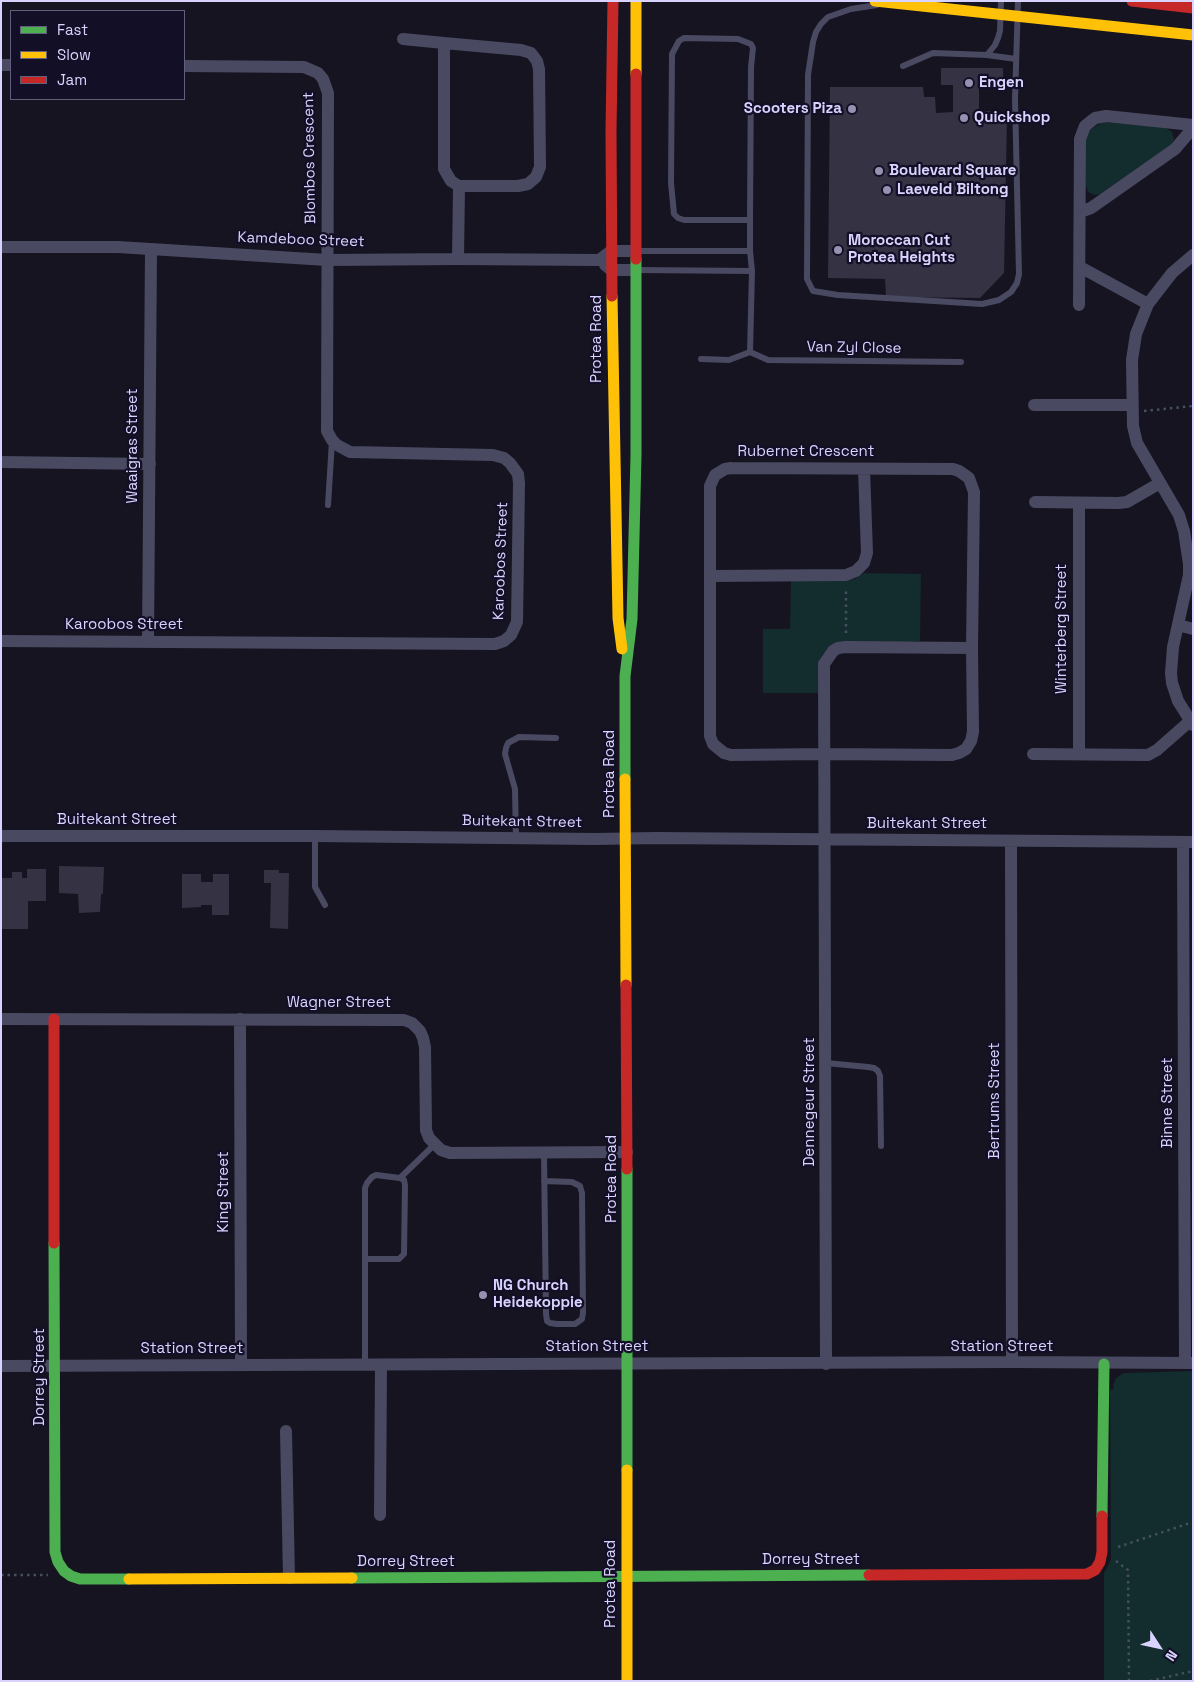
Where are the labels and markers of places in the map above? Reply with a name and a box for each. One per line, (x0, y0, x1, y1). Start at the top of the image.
place label: Engen (979, 74, 1024, 92)
marker: Engen (963, 77, 975, 89)
place label: Scooters Piza (744, 100, 842, 118)
marker: Scooters Piza (846, 103, 858, 115)
place label: Quickshop (974, 109, 1050, 127)
marker: Quickshop (958, 112, 970, 124)
place label: Boulevard Square (889, 162, 1016, 180)
marker: Boulevard Square (873, 165, 885, 177)
place label: Laeveld Biltong (897, 181, 1009, 199)
marker: Laeveld Biltong (881, 184, 893, 196)
place label: Moroccan Cut Protea Heights (848, 232, 955, 267)
marker: Moroccan Cut Protea Heights (832, 244, 844, 256)
place label: NG Church Heidekoppie (493, 1277, 583, 1312)
marker: NG Church Heidekoppie (477, 1289, 489, 1301)

